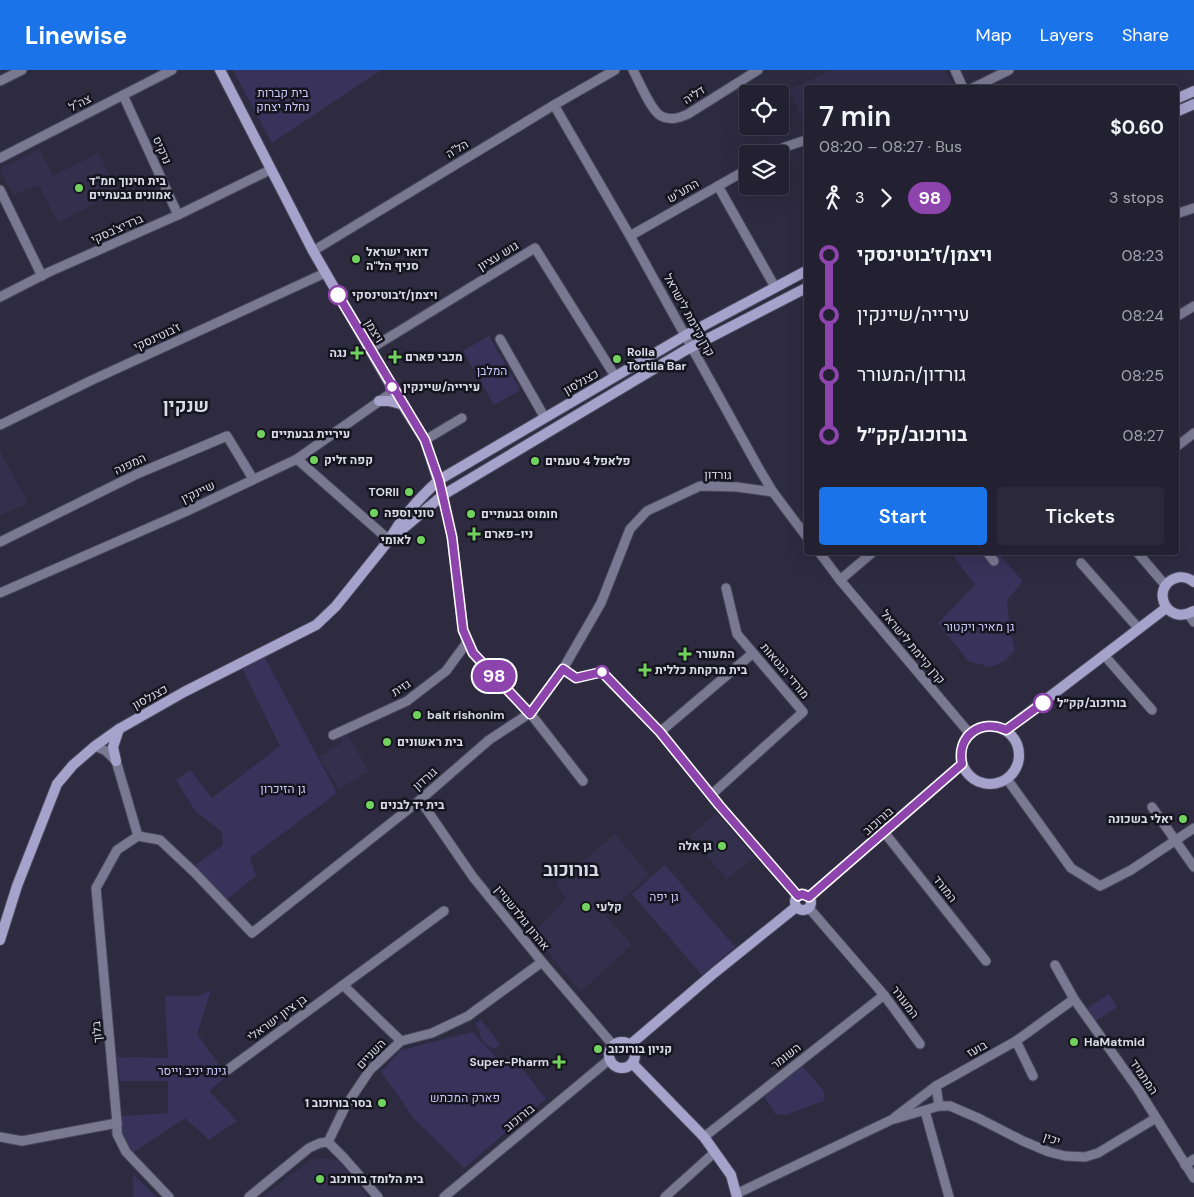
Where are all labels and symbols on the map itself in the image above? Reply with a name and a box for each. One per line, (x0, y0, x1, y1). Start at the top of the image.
street label: דליה (680, 82, 708, 108)
park label: בית קברות נחלת יצחק (256, 85, 310, 115)
street label: צה"ל (66, 90, 94, 115)
street label: נרקיס (149, 134, 175, 166)
street label: הל"ה (443, 136, 471, 162)
place label: בית חינוך חמ"ד אמונים גבעתיים (89, 173, 171, 203)
street label: התע"ש (664, 175, 702, 207)
marker: בית חינוך חמ"ד אמונים גבעתיים (73, 182, 85, 194)
street label: ברדיצ'בסקי (88, 210, 146, 248)
street label: גוש עציון (475, 237, 522, 274)
place label: דואר ישראל סניף הל"ה (366, 244, 429, 274)
marker: דואר ישראל סניף הל"ה (350, 253, 362, 265)
street label: קרן קיימת לישראל (660, 271, 718, 359)
marker: ויצמן/ז׳בוטינסקי (328, 285, 348, 305)
place label: ויצמן/ז׳בוטינסקי (352, 287, 438, 303)
street label: ויצמן (361, 316, 387, 346)
street label: ז'בוטינסקי (131, 319, 183, 355)
place label: Rolla Tortila Bar (627, 344, 687, 374)
place label: נגה (330, 345, 347, 361)
marker: נגה (351, 347, 363, 359)
place label: מכבי פארם (405, 349, 463, 365)
marker: מכבי פארם (389, 351, 401, 363)
marker: Rolla Tortila Bar (611, 353, 623, 365)
park label: המלבן (477, 363, 507, 379)
street label: כצנלסון (560, 366, 602, 398)
place label: עירייה/שיינקין (403, 379, 480, 395)
marker: עירייה/שיינקין (385, 380, 399, 394)
district label: שנקין (163, 394, 209, 418)
place label: עיריית גבעתיים (271, 426, 350, 442)
marker: עיריית גבעתיים (255, 428, 267, 440)
street label: המפנה (111, 450, 149, 478)
place label: קפה זליק (324, 452, 373, 468)
place label: פלאפל 4 טעמים (545, 453, 630, 469)
marker: קפה זליק (308, 454, 320, 466)
marker: פלאפל 4 טעמים (529, 455, 541, 467)
street label: גורדון (704, 467, 732, 483)
street label: שיינקין (178, 477, 218, 507)
place label: TORII (369, 484, 399, 500)
marker: TORII (403, 486, 415, 498)
place label: טוני וספה (384, 505, 434, 521)
place label: חומוס גבעתיים (481, 506, 558, 522)
marker: טוני וספה (368, 507, 380, 519)
marker: חומוס גבעתיים (465, 508, 477, 520)
place label: ניו-פארם (484, 526, 533, 542)
marker: ניו-פארם (468, 528, 480, 540)
place label: לאומי (381, 532, 412, 548)
marker: לאומי (415, 534, 427, 546)
street label: קרן קיימת לישראל (877, 607, 949, 687)
park label: גן מאיר ויקטור (944, 619, 1015, 635)
street label: מורדי הגטאות (757, 640, 813, 702)
place label: המעורר (696, 646, 735, 662)
marker: המעורר (678, 647, 692, 661)
line badge: 98 (472, 660, 516, 692)
place label: בית מרקחת כללית (655, 662, 748, 678)
marker: בית מרקחת כללית (639, 664, 651, 676)
unlabelled marker (595, 665, 609, 679)
street label: גזית (388, 676, 414, 700)
street label: כצנלסון (129, 681, 171, 713)
marker: בורוכוב/קק״ל (1033, 693, 1053, 713)
place label: בורוכוב/קק״ל (1057, 695, 1127, 711)
place label: bait rishonim (427, 707, 505, 723)
marker: bait rishonim (411, 709, 423, 721)
place label: בית ראשונים (397, 734, 463, 750)
marker: בית ראשונים (381, 736, 393, 748)
street label: גורדון (409, 764, 441, 794)
park label: גן הזיכרון (260, 781, 306, 797)
place label: בית יד לבנים (380, 797, 445, 813)
marker: בית יד לבנים (364, 799, 376, 811)
street label: בורוכוב (859, 803, 897, 839)
place label: יאלי בשכונה (1108, 811, 1173, 827)
marker: יאלי בשכונה (1177, 813, 1189, 825)
place label: גן אלה (678, 838, 712, 854)
marker: גן אלה (716, 840, 728, 852)
district label: בורוכוב (543, 858, 599, 882)
street label: המורד (929, 872, 961, 906)
street label: אהרון גולדשטיין (491, 882, 553, 954)
park label: גן יפה (649, 889, 679, 905)
place label: קלעי (596, 899, 622, 915)
marker: קלעי (580, 901, 592, 913)
street label: המעורר (887, 982, 923, 1022)
street label: בן ציון ישראלי (244, 991, 310, 1045)
street label: בלוך (88, 1020, 106, 1044)
place label: HaMatmid (1084, 1034, 1145, 1050)
street label: השניים (353, 1036, 389, 1072)
marker: HaMatmid (1068, 1036, 1080, 1048)
street label: בועז (964, 1037, 991, 1061)
street label: השומר (768, 1039, 804, 1073)
place label: קניון בורוכוב (608, 1041, 672, 1057)
marker: קניון בורוכוב (592, 1043, 604, 1055)
place label: Super-Pharm (469, 1054, 549, 1070)
marker: Super-Pharm (553, 1056, 565, 1068)
street label: המתמיד (1126, 1056, 1162, 1098)
park label: גינת יניב וייסר (158, 1063, 227, 1079)
park label: פארק המכתש (430, 1090, 500, 1106)
place label: בסר בורוכוב 1 (305, 1095, 372, 1111)
marker: בסר בורוכוב 1 (376, 1097, 388, 1109)
street label: בורוכוב (500, 1100, 538, 1135)
street label: יכין (1041, 1129, 1063, 1149)
place label: בית הלומד בורוכוב (330, 1171, 424, 1187)
marker: בית הלומד בורוכוב (314, 1173, 326, 1185)

